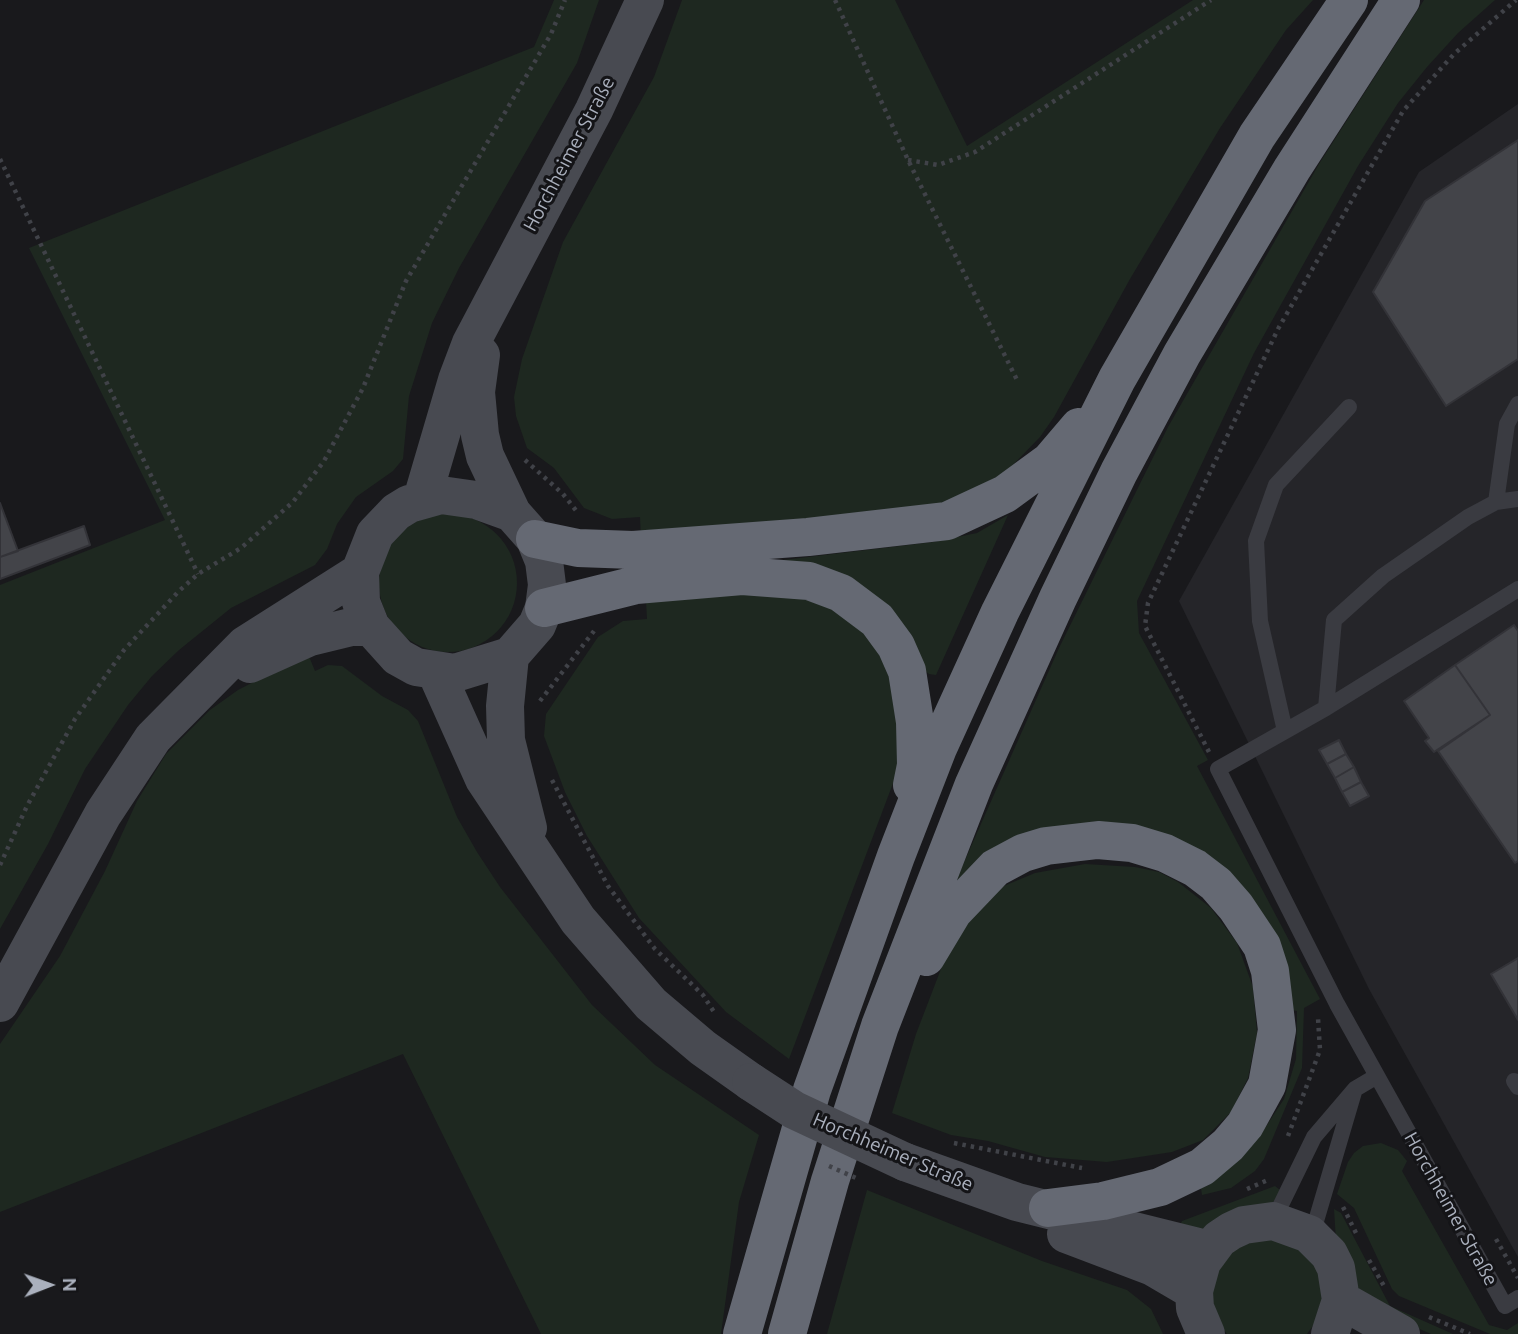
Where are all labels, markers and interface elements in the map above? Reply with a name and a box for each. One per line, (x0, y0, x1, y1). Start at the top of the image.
street label: Horchheimer Straße (519, 73, 619, 235)
street label: Horchheimer Straße (809, 1108, 977, 1196)
street label: Horchheimer Straße (1399, 1128, 1503, 1290)
north arrow (14, 1250, 84, 1320)
text: N (59, 1277, 81, 1292)

